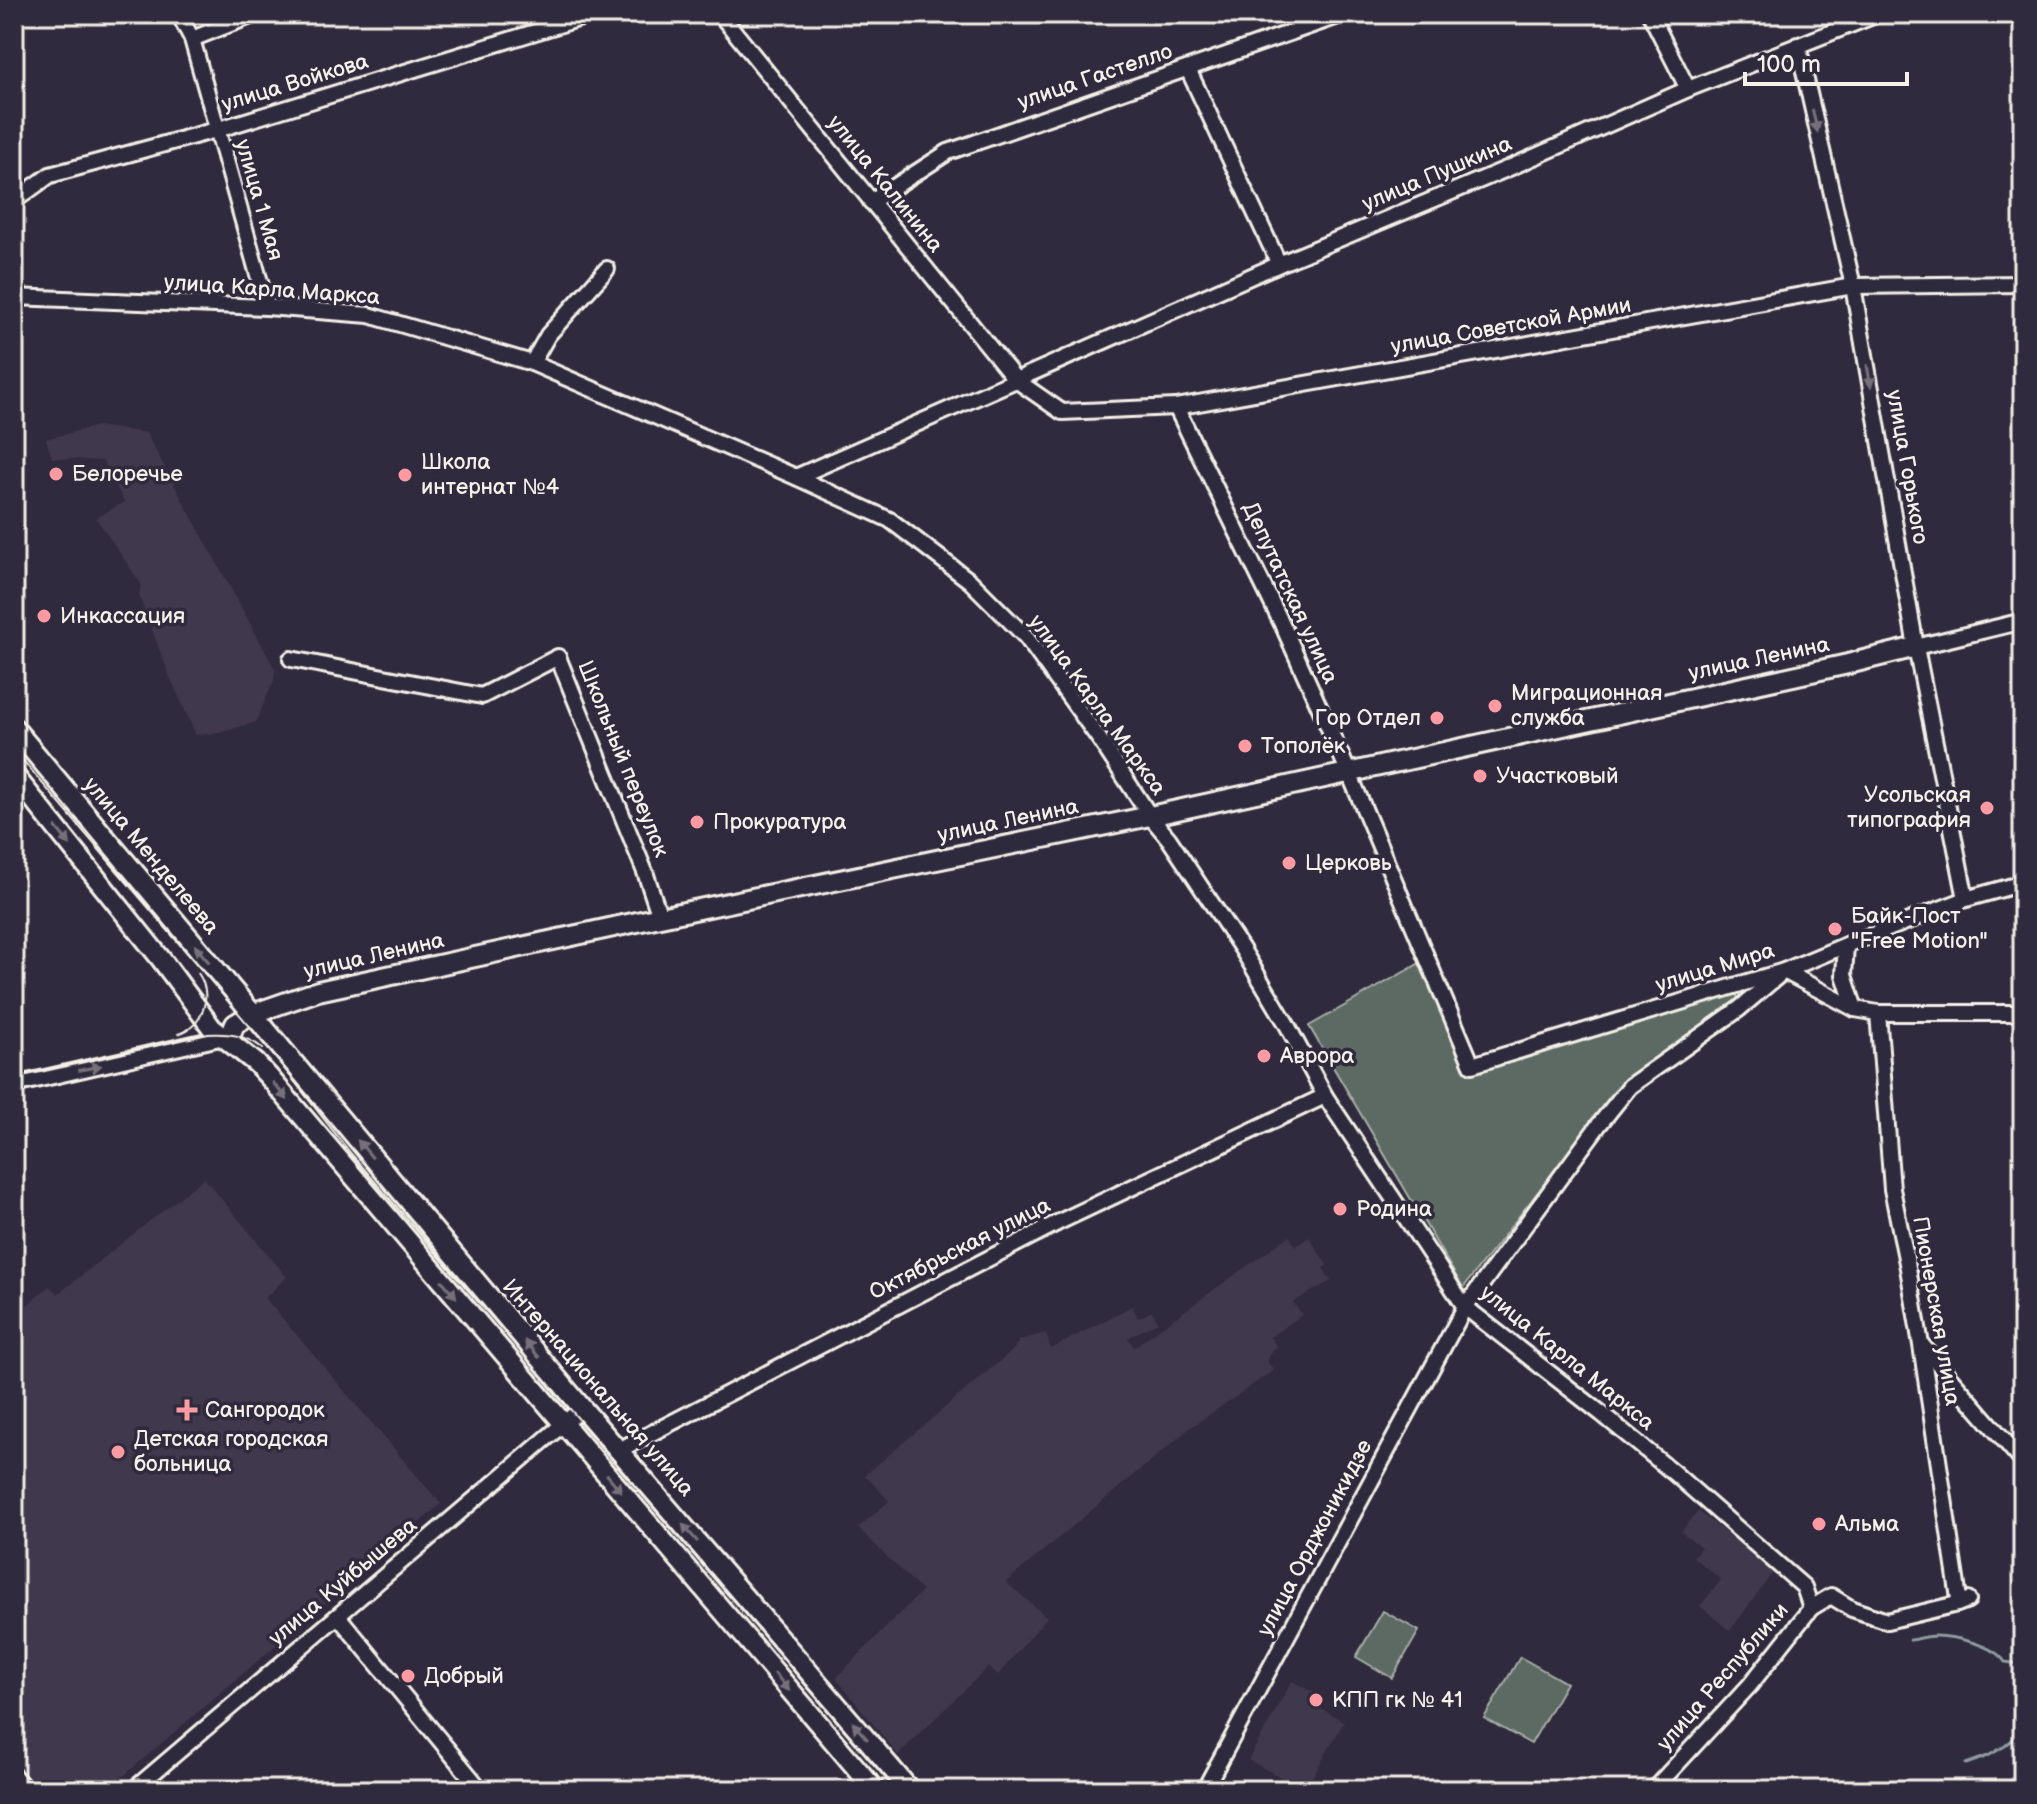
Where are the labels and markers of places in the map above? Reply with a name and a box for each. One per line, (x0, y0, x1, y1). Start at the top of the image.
place label: Школа интернат №4 (421, 449, 560, 501)
place label: Белоречье (72, 461, 183, 488)
marker: Белоречье (47, 465, 65, 483)
marker: Школа интернат №4 (396, 466, 414, 484)
place label: Инкассация (60, 603, 185, 630)
marker: Инкассация (35, 607, 53, 625)
place label: Миграционная служба (1511, 680, 1663, 732)
marker: Миграционная служба (1486, 697, 1504, 715)
place label: Гор Отдел (1315, 705, 1421, 732)
marker: Гор Отдел (1428, 709, 1446, 727)
place label: Тополёк (1261, 733, 1346, 760)
marker: Тополёк (1236, 737, 1254, 755)
place label: Участковый (1496, 763, 1618, 790)
marker: Участковый (1471, 767, 1489, 785)
place label: Усольская типография (1847, 782, 1971, 834)
marker: Усольская типография (1978, 799, 1996, 817)
place label: Прокуратура (713, 809, 846, 836)
marker: Прокуратура (688, 813, 706, 831)
place label: Церковь (1305, 850, 1392, 877)
marker: Церковь (1280, 854, 1298, 872)
place label: Байк-Пост "Free Motion" (1851, 903, 1988, 955)
marker: Байк-Пост "Free Motion" (1826, 920, 1844, 938)
place label: Аврора (1279, 1043, 1354, 1070)
marker: Аврора (1255, 1047, 1273, 1065)
place label: Родина (1356, 1196, 1432, 1223)
marker: Родина (1331, 1200, 1349, 1218)
place label: Сангородок (205, 1397, 325, 1424)
marker: Сангородок (176, 1399, 198, 1421)
place label: Детская городская больница (134, 1426, 328, 1478)
marker: Детская городская больница (109, 1443, 127, 1461)
place label: Альма (1834, 1511, 1899, 1538)
marker: Альма (1810, 1515, 1828, 1533)
place label: Добрый (424, 1663, 504, 1690)
marker: Добрый (399, 1667, 417, 1685)
place label: КПП гк № 41 (1332, 1687, 1463, 1714)
marker: КПП гк № 41 (1307, 1691, 1325, 1709)

